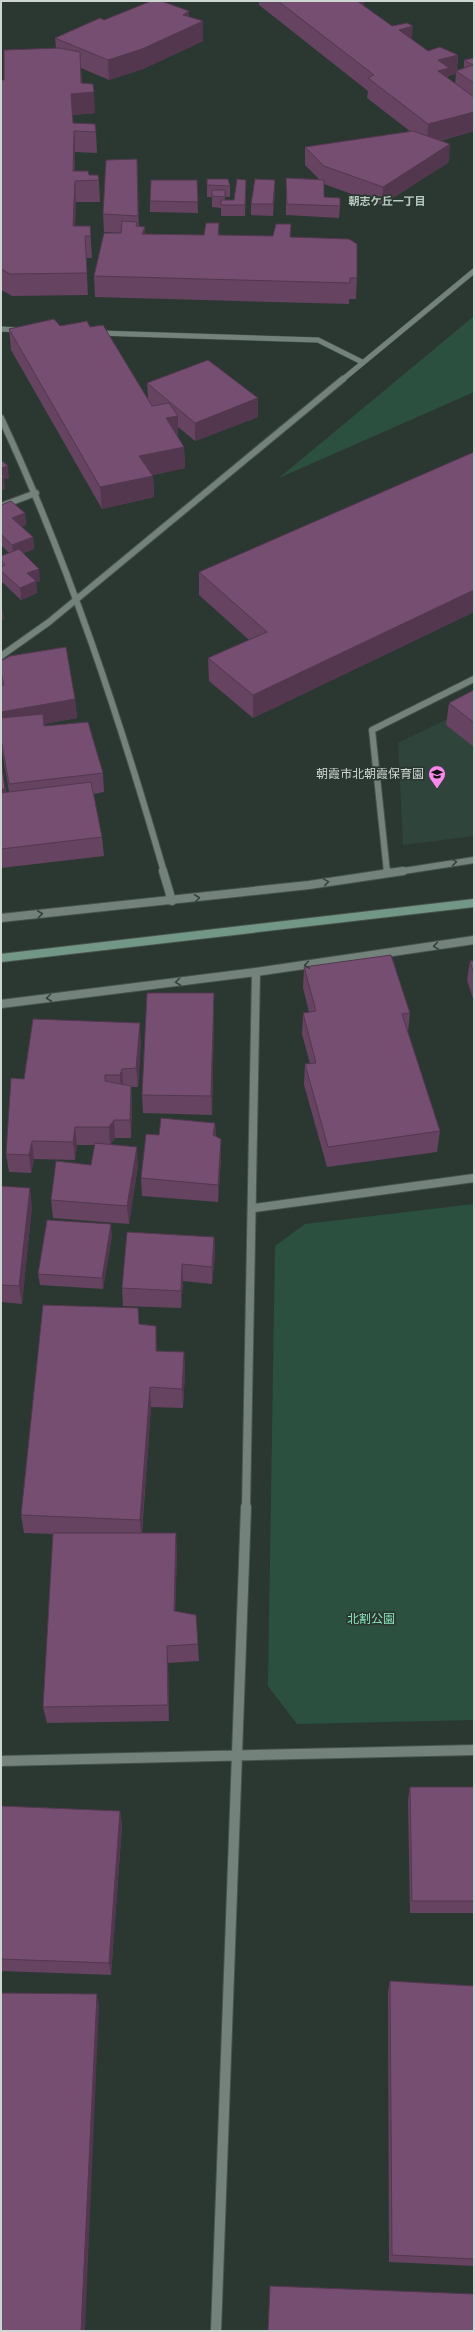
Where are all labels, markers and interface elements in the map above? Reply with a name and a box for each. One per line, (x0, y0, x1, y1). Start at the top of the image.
district label: 朝志ケ丘一丁目 (349, 193, 426, 208)
school or university icon: 朝霞市北朝霞保育園 (427, 764, 447, 789)
place label: 朝霞市北朝霞保育園 (316, 765, 424, 782)
one-way arrow (451, 858, 458, 867)
one-way arrow (323, 878, 329, 887)
one-way arrow (194, 894, 200, 903)
one-way arrow (37, 910, 43, 919)
one-way arrow (432, 941, 439, 950)
one-way arrow (304, 960, 310, 969)
one-way arrow (175, 977, 181, 986)
one-way arrow (46, 993, 52, 1002)
park label: 北割公園 (347, 1610, 395, 1627)

